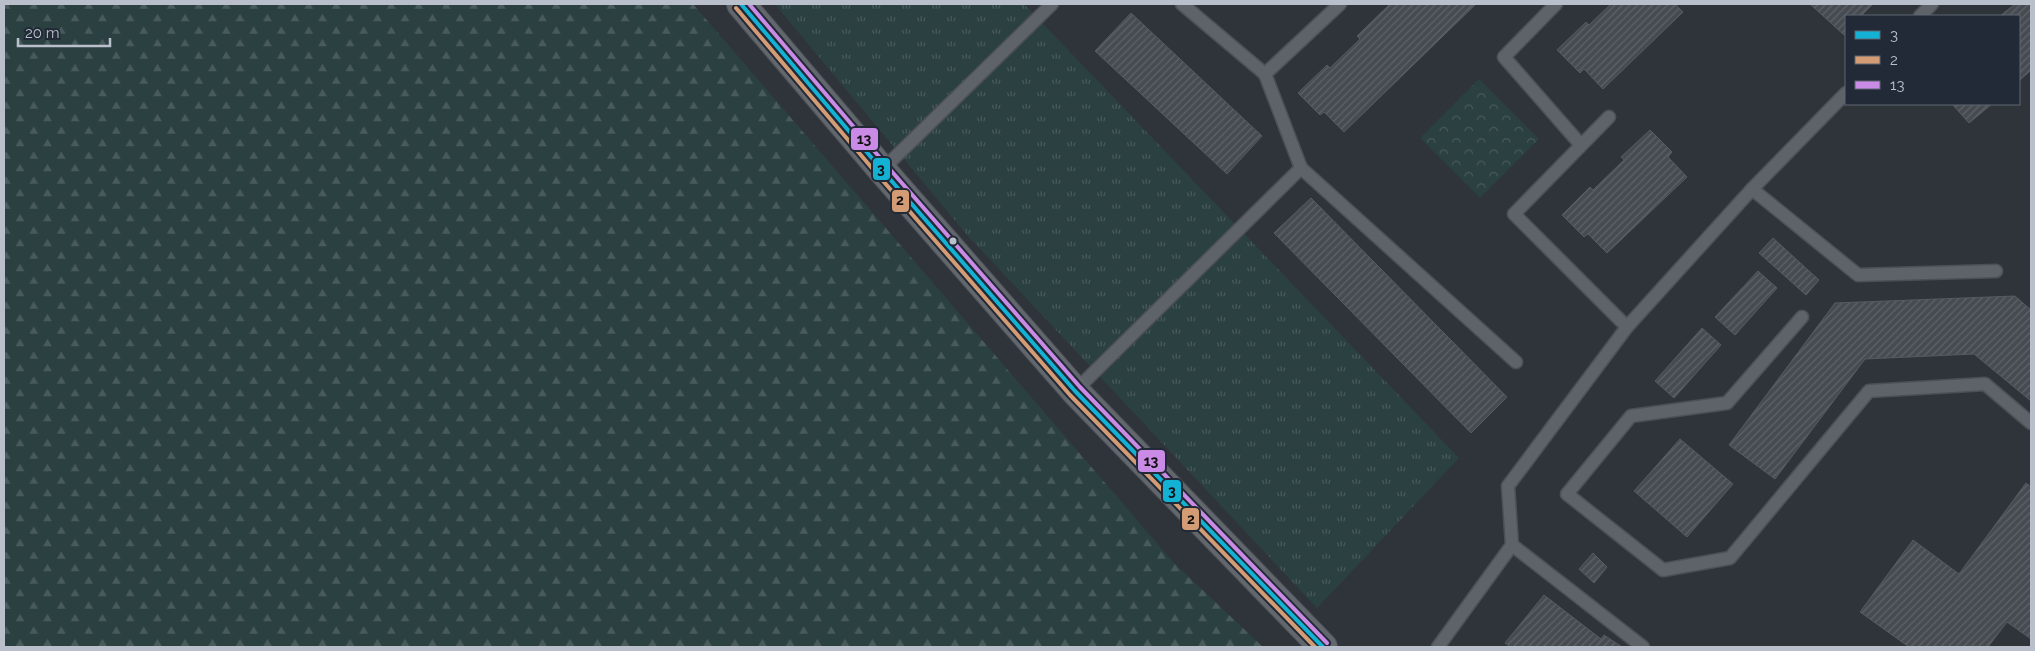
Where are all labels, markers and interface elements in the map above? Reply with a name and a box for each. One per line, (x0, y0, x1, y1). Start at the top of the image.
scale bar (18, 15, 110, 47)
legend (1845, 15, 2020, 105)
text: 20 m (25, 24, 60, 42)
text: 3 (1890, 26, 1898, 44)
text: 2 (1890, 51, 1898, 69)
text: 13 (1890, 76, 1904, 94)
line badge: 13 (850, 127, 879, 151)
text: 13 (857, 131, 872, 147)
line badge: 3 (872, 157, 891, 181)
text: 3 (877, 161, 885, 177)
line badge: 2 (891, 189, 910, 213)
text: 2 (896, 192, 904, 208)
unlabelled marker (948, 236, 958, 246)
line badge: 13 (1137, 449, 1166, 473)
text: 13 (1144, 453, 1159, 469)
line badge: 3 (1162, 479, 1182, 503)
text: 3 (1168, 483, 1176, 499)
line badge: 2 (1181, 507, 1200, 531)
text: 2 (1187, 511, 1195, 527)

